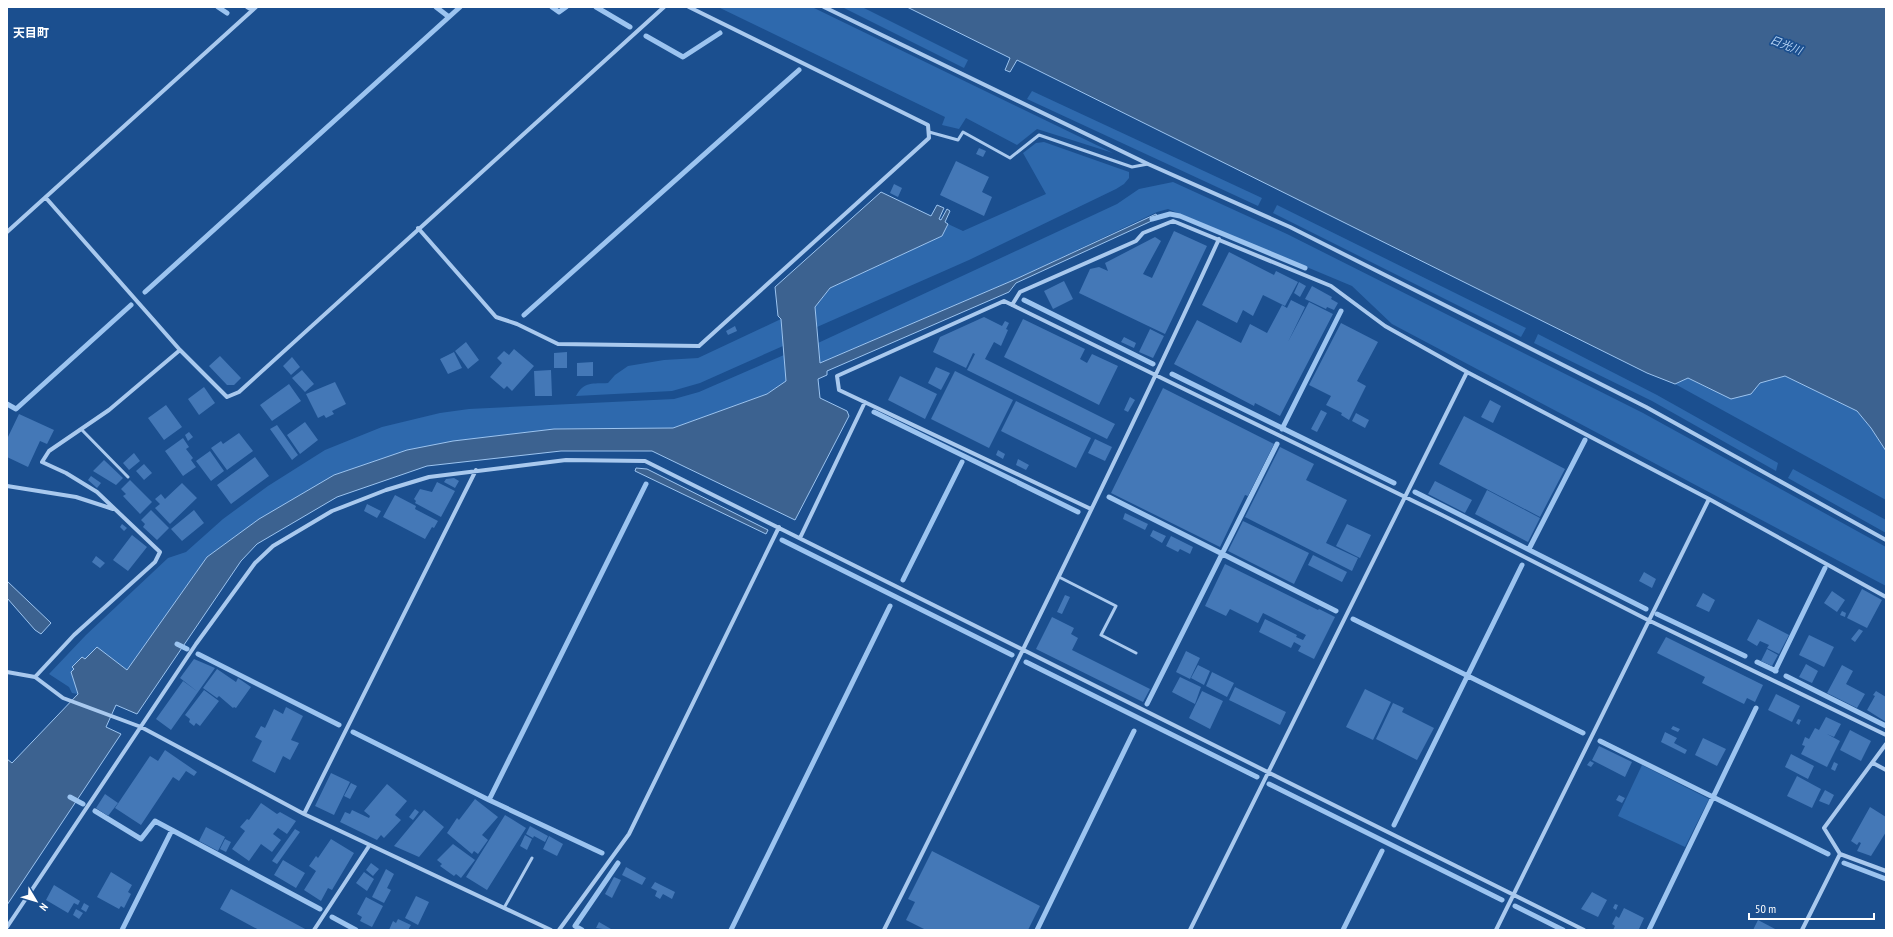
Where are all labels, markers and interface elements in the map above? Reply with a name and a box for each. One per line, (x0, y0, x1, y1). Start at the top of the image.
district label: 天目町 (13, 25, 49, 40)
water label: 日光川 (1768, 33, 1805, 58)
north arrow (16, 881, 56, 921)
scale bar (1749, 895, 1874, 921)
text: N (37, 901, 51, 914)
text: 50 m (1755, 901, 1776, 916)

